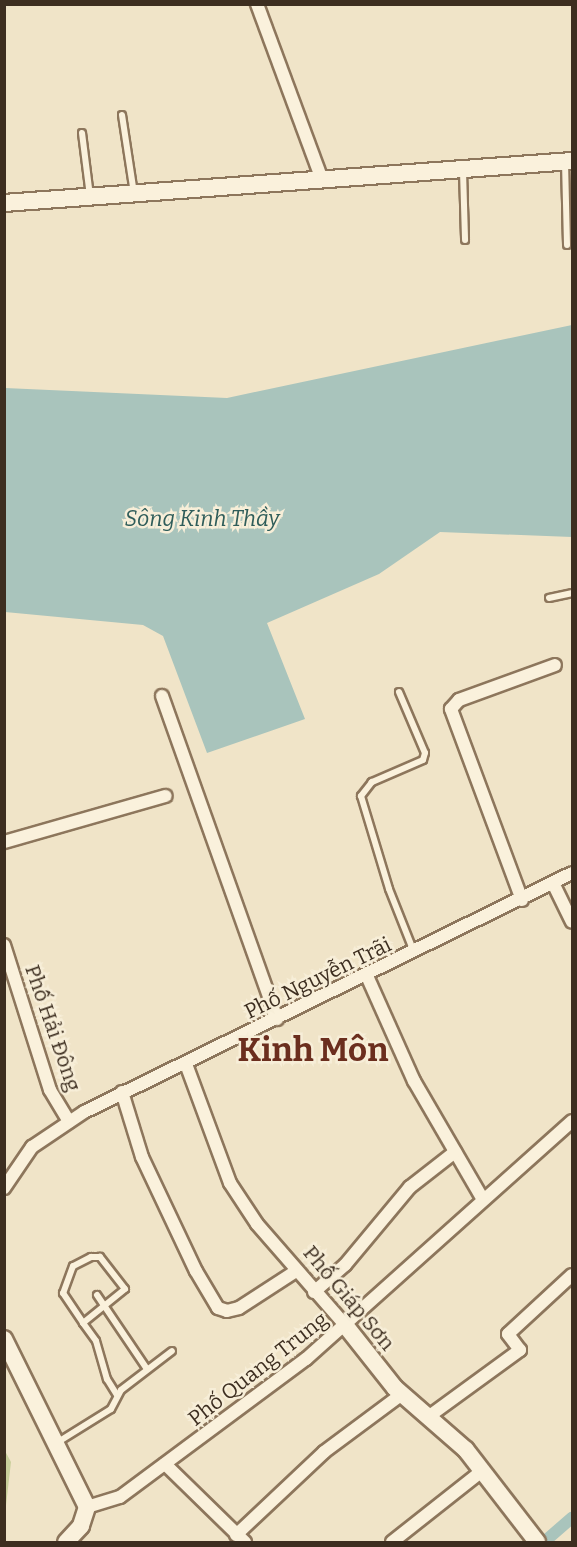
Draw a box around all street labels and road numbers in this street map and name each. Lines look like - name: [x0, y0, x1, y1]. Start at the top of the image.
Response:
- street label: Phố Nguyễn Trãi: [241, 932, 395, 1024]
- street label: Phố Hải Đông: [20, 962, 86, 1094]
- street label: Phố Giáp Sơn: [298, 1240, 400, 1356]
- street label: Phố Quang Trung: [183, 1307, 333, 1431]

